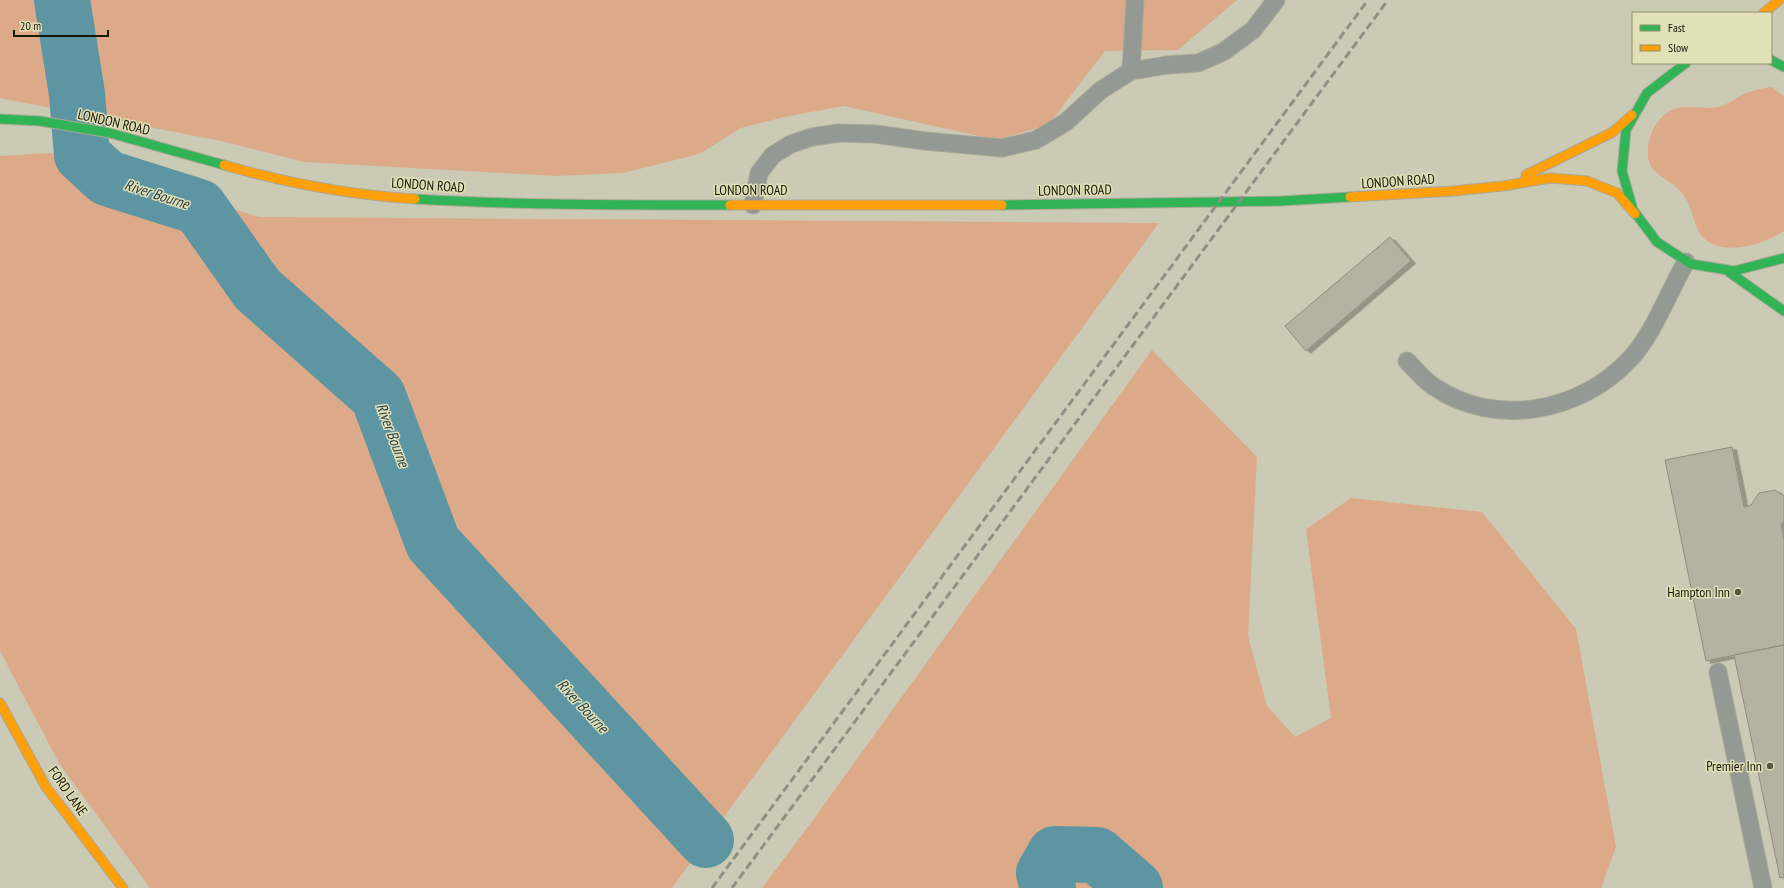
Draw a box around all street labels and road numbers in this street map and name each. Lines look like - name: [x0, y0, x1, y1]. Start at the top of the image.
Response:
- street label: LONDON ROAD: [76, 105, 152, 139]
- street label: LONDON ROAD: [1361, 169, 1435, 193]
- street label: LONDON ROAD: [391, 173, 465, 197]
- street label: LONDON ROAD: [1038, 180, 1112, 200]
- street label: LONDON ROAD: [714, 181, 788, 199]
- street label: FORD LANE: [44, 763, 92, 819]

